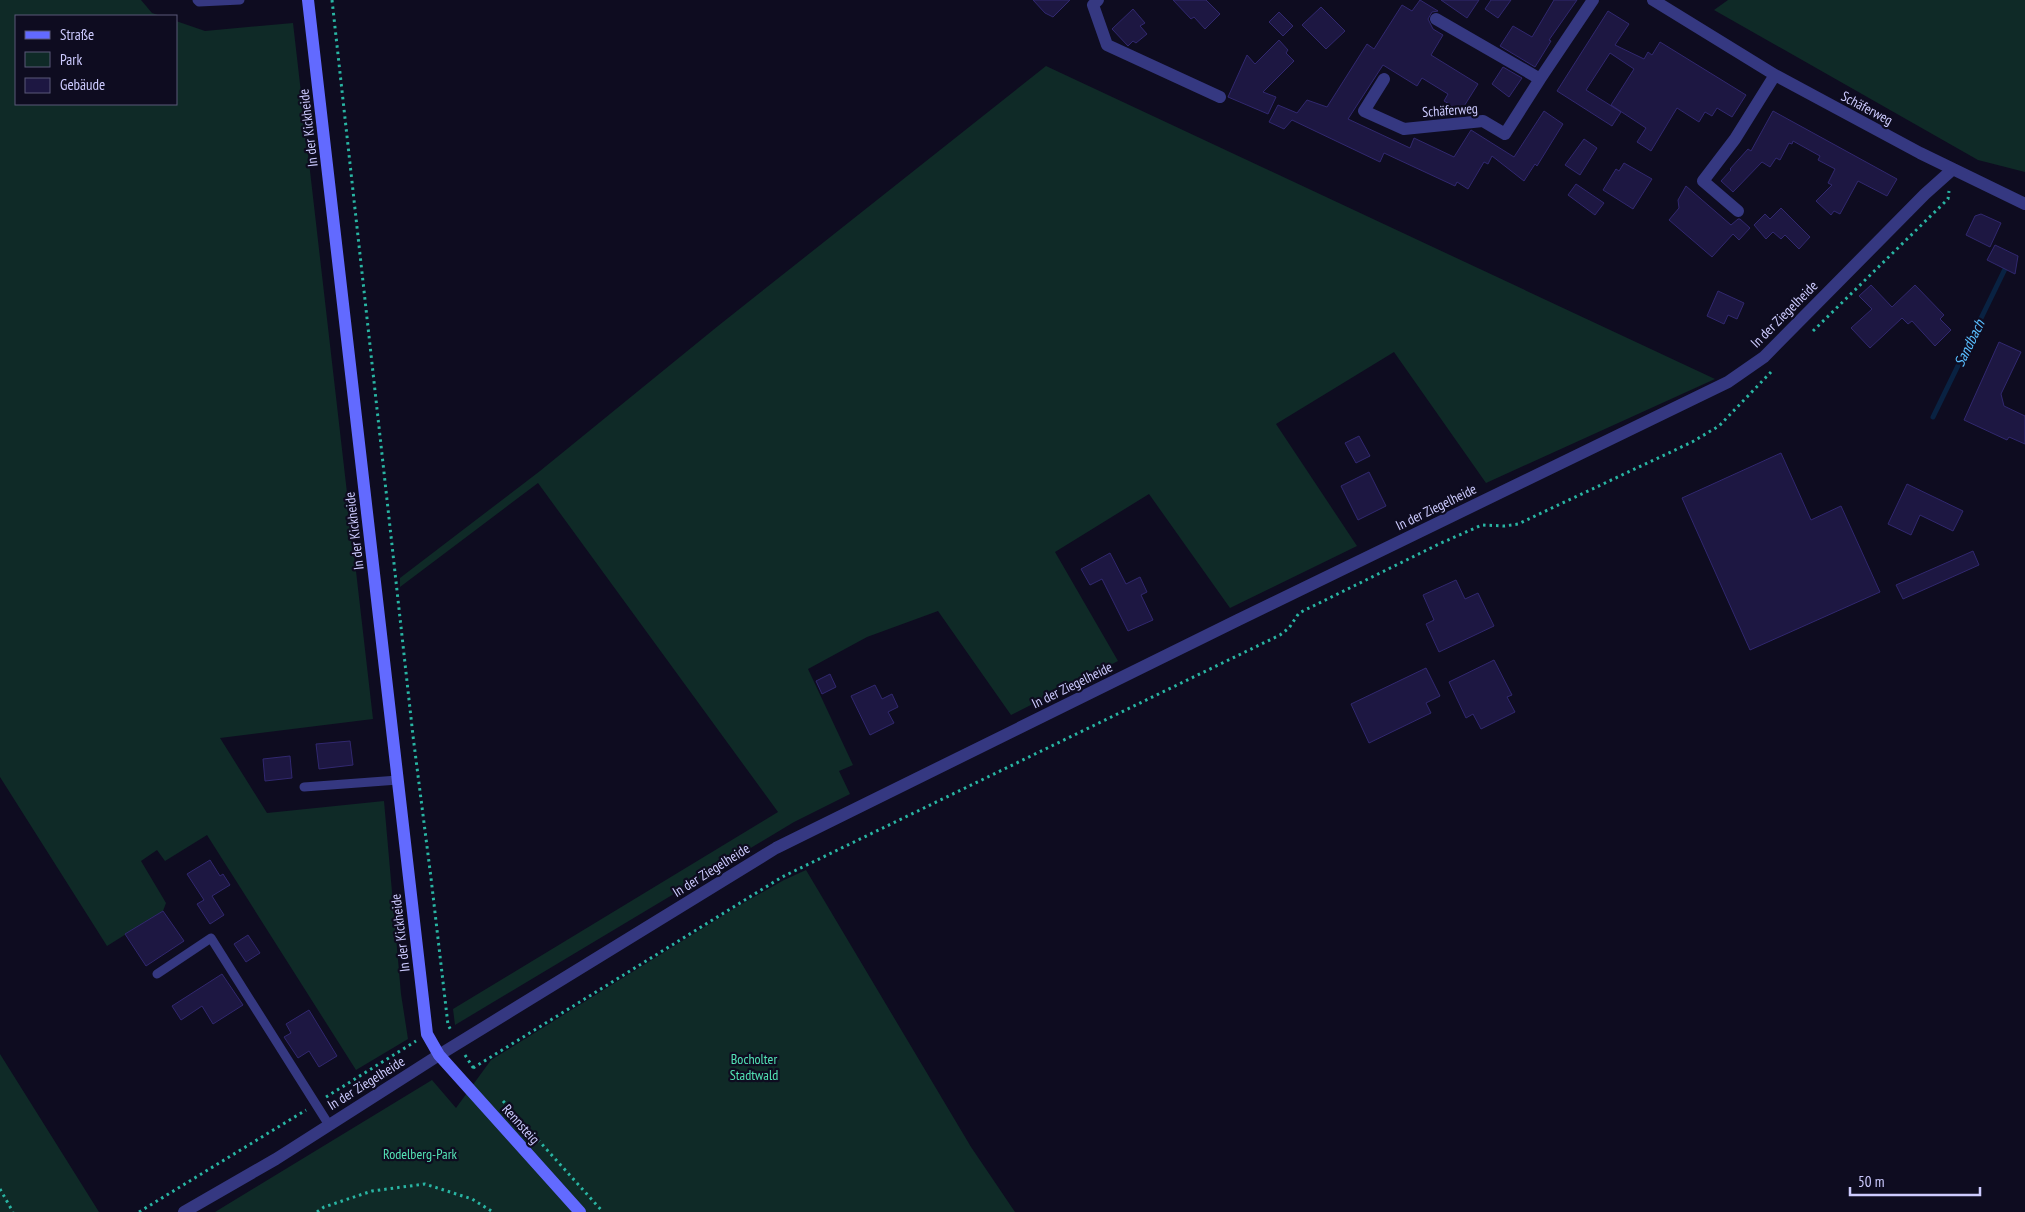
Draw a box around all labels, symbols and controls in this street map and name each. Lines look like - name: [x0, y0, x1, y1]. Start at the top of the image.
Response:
- legend: [15, 15, 178, 105]
- text: Straße: [60, 25, 94, 44]
- text: Park: [60, 50, 82, 69]
- text: Gebäude: [60, 75, 105, 94]
- street label: Schäferweg: [1838, 87, 1896, 129]
- street label: In der Kickheide: [294, 88, 322, 168]
- street label: Schäferweg: [1422, 99, 1478, 121]
- street label: In der Ziegelheide: [1747, 277, 1821, 351]
- water label: Sandbach: [1950, 315, 1989, 370]
- street label: In der Ziegelheide: [1393, 480, 1479, 534]
- street label: In der Kickheide: [340, 491, 368, 571]
- street label: In der Ziegelheide: [1029, 658, 1115, 712]
- street label: In der Ziegelheide: [669, 839, 753, 901]
- street label: In der Kickheide: [386, 893, 414, 973]
- park label: Bocholter Stadtwald: [730, 1050, 778, 1084]
- street label: In der Ziegelheide: [324, 1052, 408, 1114]
- street label: Rennsteig: [498, 1100, 544, 1148]
- park label: Rodelberg-Park: [383, 1145, 458, 1163]
- scale bar: [1850, 1164, 1980, 1196]
- text: 50 m: [1858, 1172, 1884, 1191]

